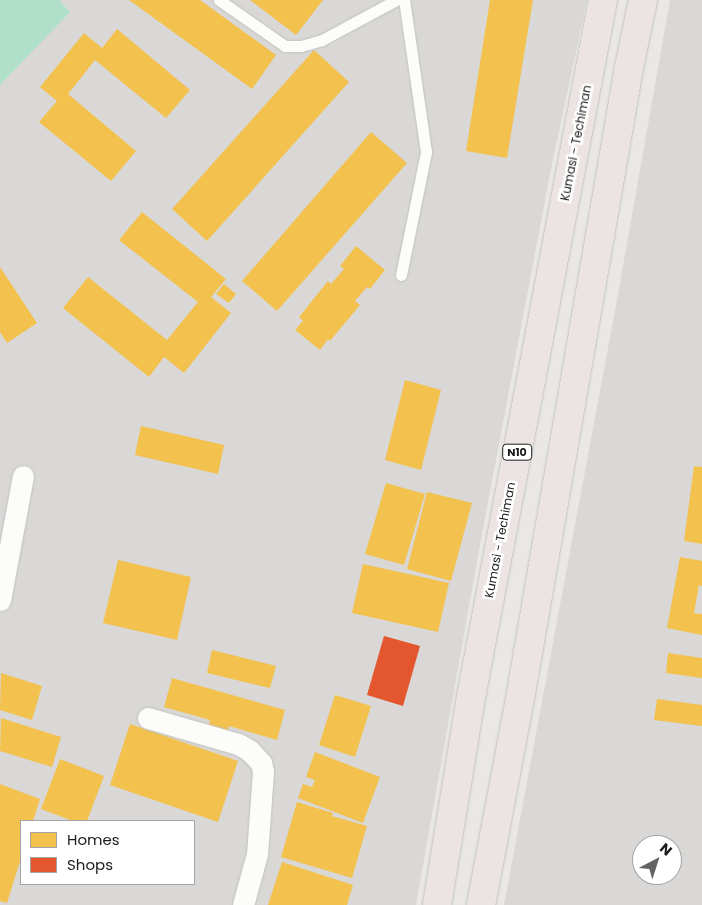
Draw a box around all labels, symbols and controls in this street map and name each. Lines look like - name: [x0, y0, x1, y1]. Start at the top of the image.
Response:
- street label: Kumasi - Techiman: [558, 84, 594, 202]
- road number: N10: [502, 444, 532, 461]
- street label: Kumasi - Techiman: [482, 481, 518, 599]
- legend: [20, 820, 195, 885]
- text: Homes: [67, 829, 120, 850]
- north arrow: [632, 835, 682, 885]
- text: N: [656, 838, 676, 860]
- text: Shops: [67, 854, 113, 875]

